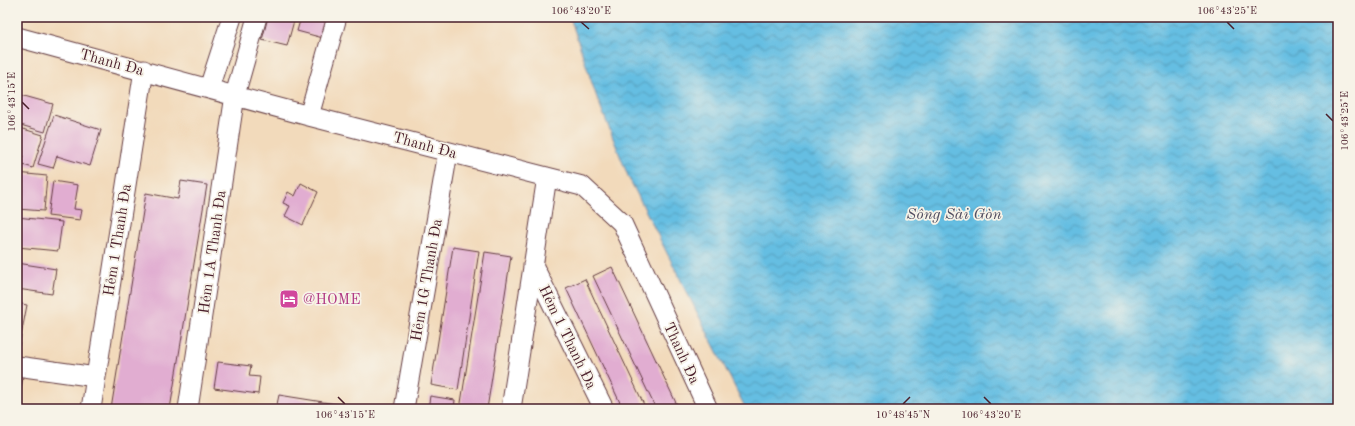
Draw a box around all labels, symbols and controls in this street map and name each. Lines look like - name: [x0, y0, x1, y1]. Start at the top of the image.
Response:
- text: 106°43'20"E: [551, 6, 611, 16]
- text: 106°43'25"E: [1197, 6, 1257, 16]
- street label: Thanh Đa: [78, 48, 146, 79]
- text: 106°43'15"E: [7, 72, 17, 132]
- text: 106°43'25"E: [1340, 91, 1350, 151]
- street label: Thanh Đa: [391, 131, 459, 162]
- street label: Hẻm 1 Thanh Đa: [102, 182, 135, 297]
- street label: Hẻm 1A Thanh Đa: [197, 189, 230, 315]
- water label: Sông Sài Gòn: [906, 207, 1002, 223]
- street label: Hẻm 1G Thanh Đa: [409, 217, 446, 343]
- street label: Hẻm 1 Thanh Đa: [535, 283, 599, 392]
- hotel icon: @HOME: [278, 288, 300, 310]
- place label: @HOME: [303, 293, 361, 308]
- street label: Thanh Đa: [660, 321, 702, 387]
- text: 106°43'15"E: [315, 410, 375, 420]
- text: 10°48'45"N: [876, 410, 931, 420]
- text: 106°43'20"E: [961, 410, 1021, 420]

